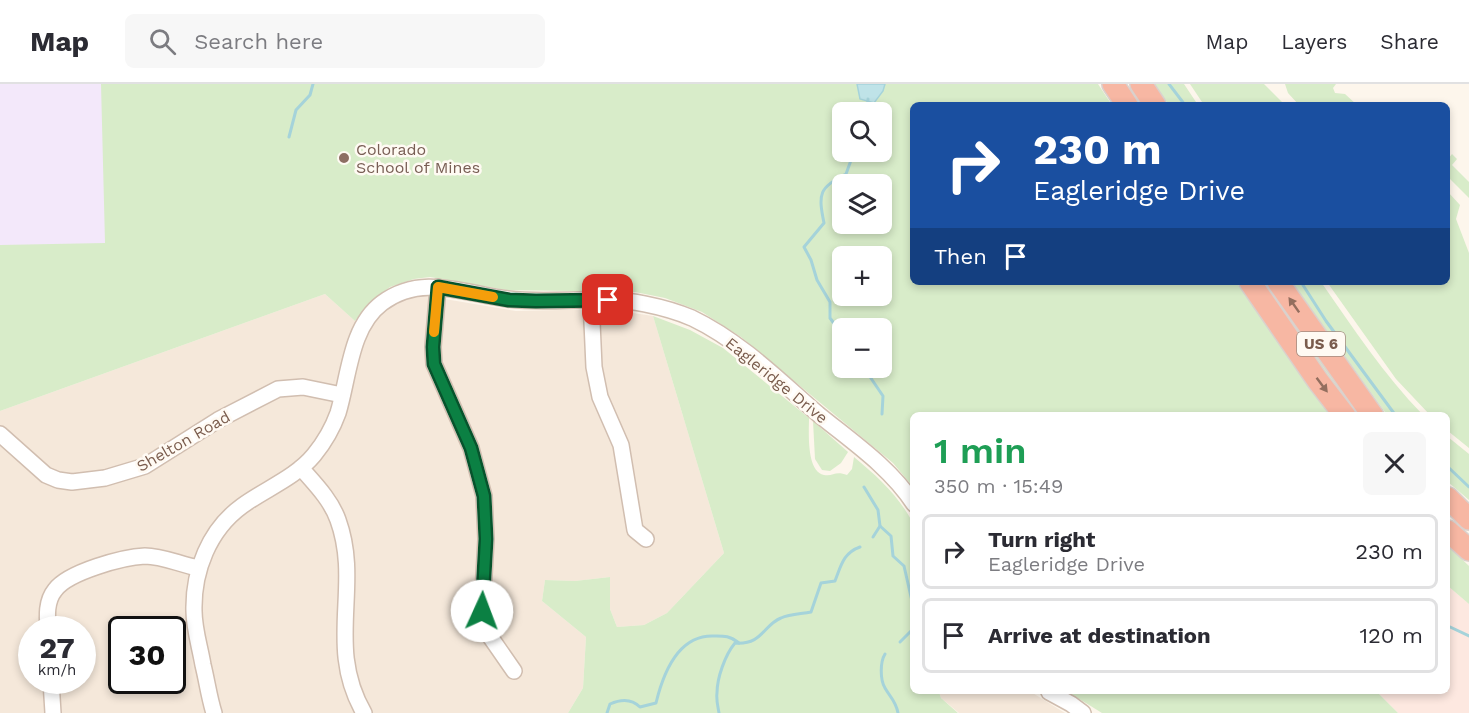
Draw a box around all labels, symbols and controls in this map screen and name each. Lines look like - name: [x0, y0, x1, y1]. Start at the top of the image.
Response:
- search box: [125, 14, 545, 68]
- text: Map: [30, 25, 89, 58]
- icon: search: [146, 25, 179, 58]
- text: Search here: [194, 29, 323, 54]
- text: Map: [1205, 29, 1248, 54]
- text: Layers: [1281, 29, 1347, 54]
- text: Share: [1380, 29, 1439, 54]
- map controls: [832, 102, 892, 378]
- button: search: [832, 102, 892, 162]
- text: 230 m: [1033, 125, 1162, 174]
- icon: right: [934, 126, 1012, 204]
- place label: Colorado School of Mines: [356, 140, 480, 177]
- marker: Colorado School of Mines: [337, 151, 351, 165]
- button: layers: [832, 174, 892, 234]
- text: Eagleridge Drive: [1033, 175, 1245, 207]
- icon: arrive: [999, 240, 1032, 273]
- text: Then: [934, 244, 987, 269]
- button: +: [832, 246, 892, 306]
- pin: [582, 274, 633, 325]
- icon: arrive: [591, 283, 624, 316]
- one-way arrow: [1288, 298, 1300, 314]
- button: −: [832, 318, 892, 378]
- road number: US 6: [1297, 332, 1345, 356]
- street label: Eagleridge Drive: [722, 333, 832, 427]
- one-way arrow: [1315, 378, 1327, 393]
- street label: Shelton Road: [133, 407, 233, 476]
- text: 1 min: [934, 430, 1026, 472]
- button: close: [1363, 432, 1426, 495]
- text: 350 m · 15:49: [934, 474, 1063, 498]
- text: Turn right: [988, 527, 1095, 552]
- icon: right: [937, 535, 970, 568]
- text: 230 m: [1355, 539, 1423, 564]
- text: Eagleridge Drive: [988, 552, 1145, 576]
- position arrow: [450, 579, 514, 643]
- speed limit sign: 30: [108, 616, 186, 694]
- icon: arrive: [937, 619, 970, 652]
- text: Arrive at destination: [988, 623, 1211, 648]
- text: 120 m: [1359, 623, 1423, 648]
- text: 27: [39, 630, 75, 665]
- text: km/h: [38, 661, 76, 679]

